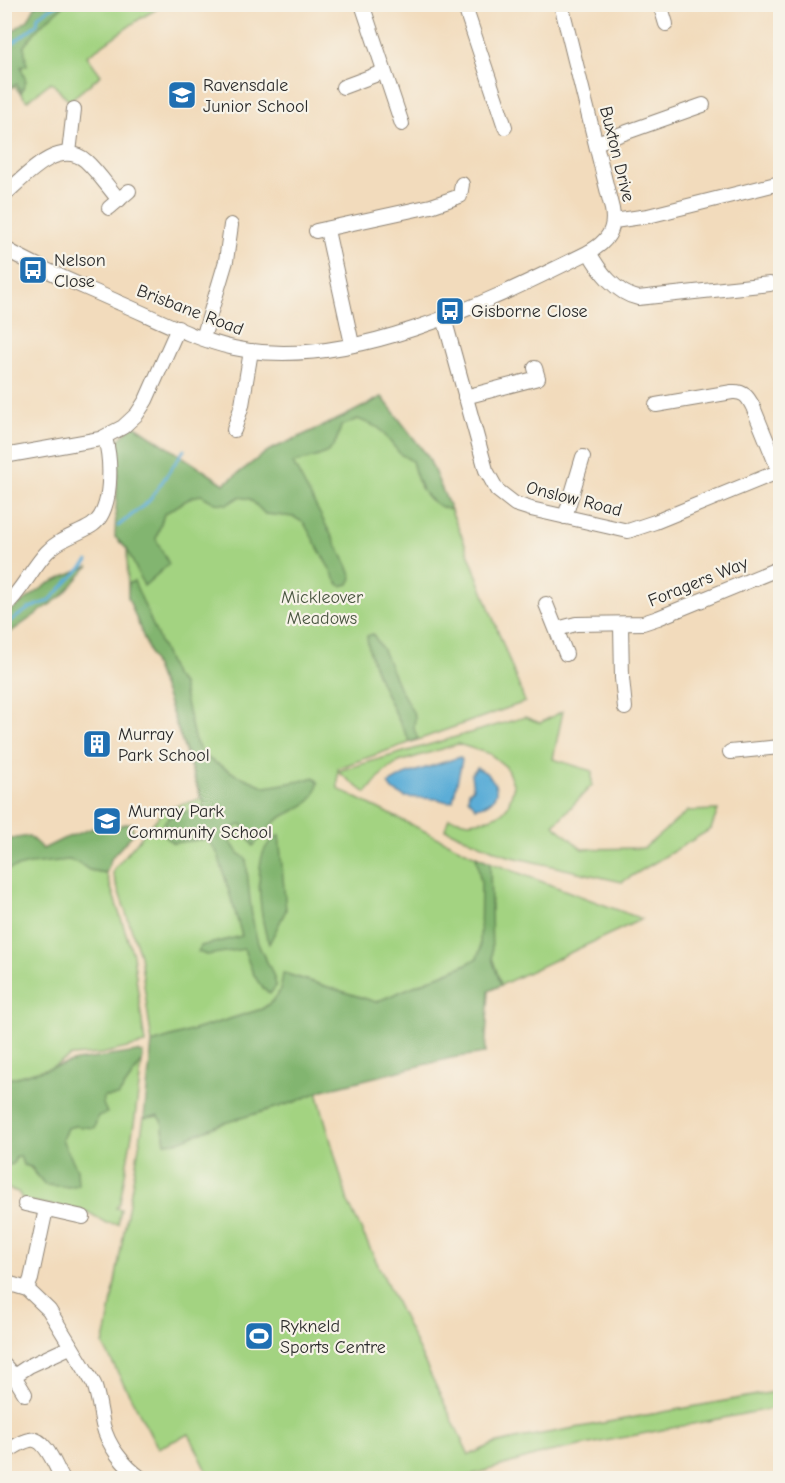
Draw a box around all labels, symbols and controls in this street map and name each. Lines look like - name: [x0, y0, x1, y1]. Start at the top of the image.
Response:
- place label: Ravensdale Junior School: [203, 75, 308, 117]
- school or university icon: Ravensdale Junior School: [166, 79, 198, 111]
- street label: Buxton Drive: [595, 104, 639, 204]
- place label: Nelson Close: [54, 250, 106, 292]
- bus stop icon: Nelson Close: [17, 254, 49, 286]
- street label: Brisbane Road: [134, 280, 246, 340]
- bus stop icon: Gisborne Close: [434, 295, 466, 327]
- place label: Gisborne Close: [471, 301, 588, 322]
- street label: Onslow Road: [524, 477, 624, 521]
- street label: Foragers Way: [645, 552, 752, 612]
- park label: Mickleover Meadows: [281, 587, 364, 629]
- place label: Murray Park School: [118, 724, 210, 766]
- building icon: Murray Park School: [81, 728, 113, 760]
- place label: Murray Park Community School: [128, 801, 272, 843]
- school or university icon: Murray Park Community School: [91, 805, 123, 837]
- place label: Rykneld Sports Centre: [280, 1316, 386, 1358]
- sports icon: Rykneld Sports Centre: [243, 1320, 275, 1352]

